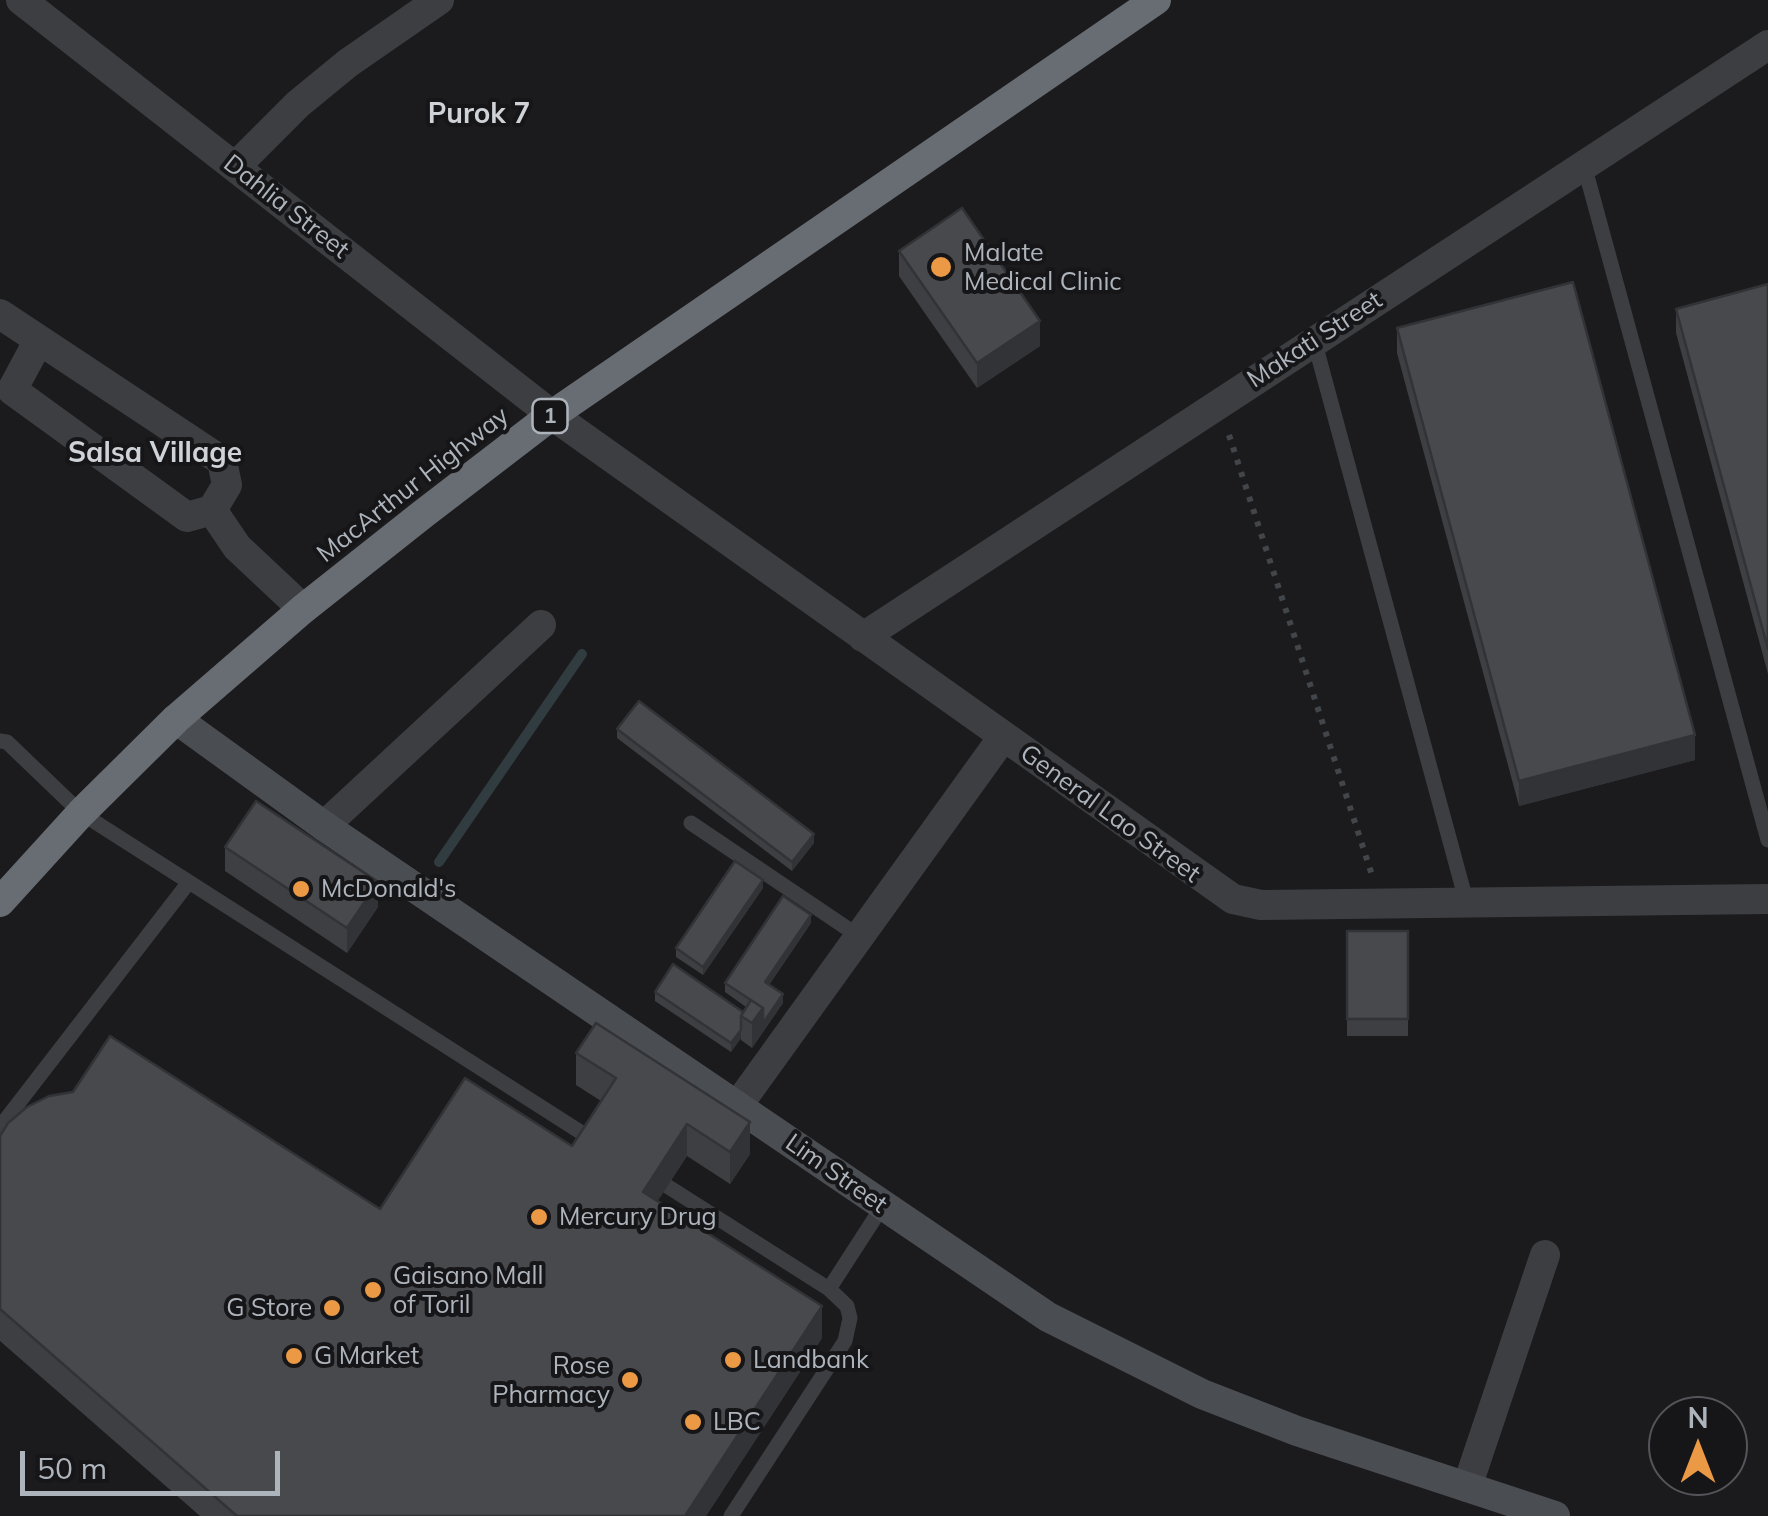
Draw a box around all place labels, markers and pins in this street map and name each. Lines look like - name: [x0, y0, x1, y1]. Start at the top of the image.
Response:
- place label: Malate Medical Clinic: [964, 238, 1122, 297]
- marker: Malate Medical Clinic: [928, 254, 954, 280]
- place label: McDonald's: [321, 874, 456, 904]
- marker: McDonald's: [290, 878, 312, 900]
- place label: Mercury Drug: [559, 1202, 717, 1232]
- marker: Mercury Drug: [528, 1206, 550, 1228]
- place label: Gaisano Mall of Toril: [393, 1261, 543, 1320]
- marker: Gaisano Mall of Toril: [362, 1279, 384, 1301]
- place label: G Store: [226, 1293, 312, 1323]
- marker: G Store: [321, 1297, 343, 1319]
- place label: G Market: [314, 1341, 419, 1371]
- marker: G Market: [283, 1345, 305, 1367]
- place label: Landbank: [753, 1345, 869, 1375]
- marker: Landbank: [722, 1349, 744, 1371]
- place label: Rose Pharmacy: [492, 1351, 610, 1410]
- marker: Rose Pharmacy: [619, 1369, 641, 1391]
- place label: LBC: [713, 1407, 761, 1437]
- marker: LBC: [682, 1411, 704, 1433]

